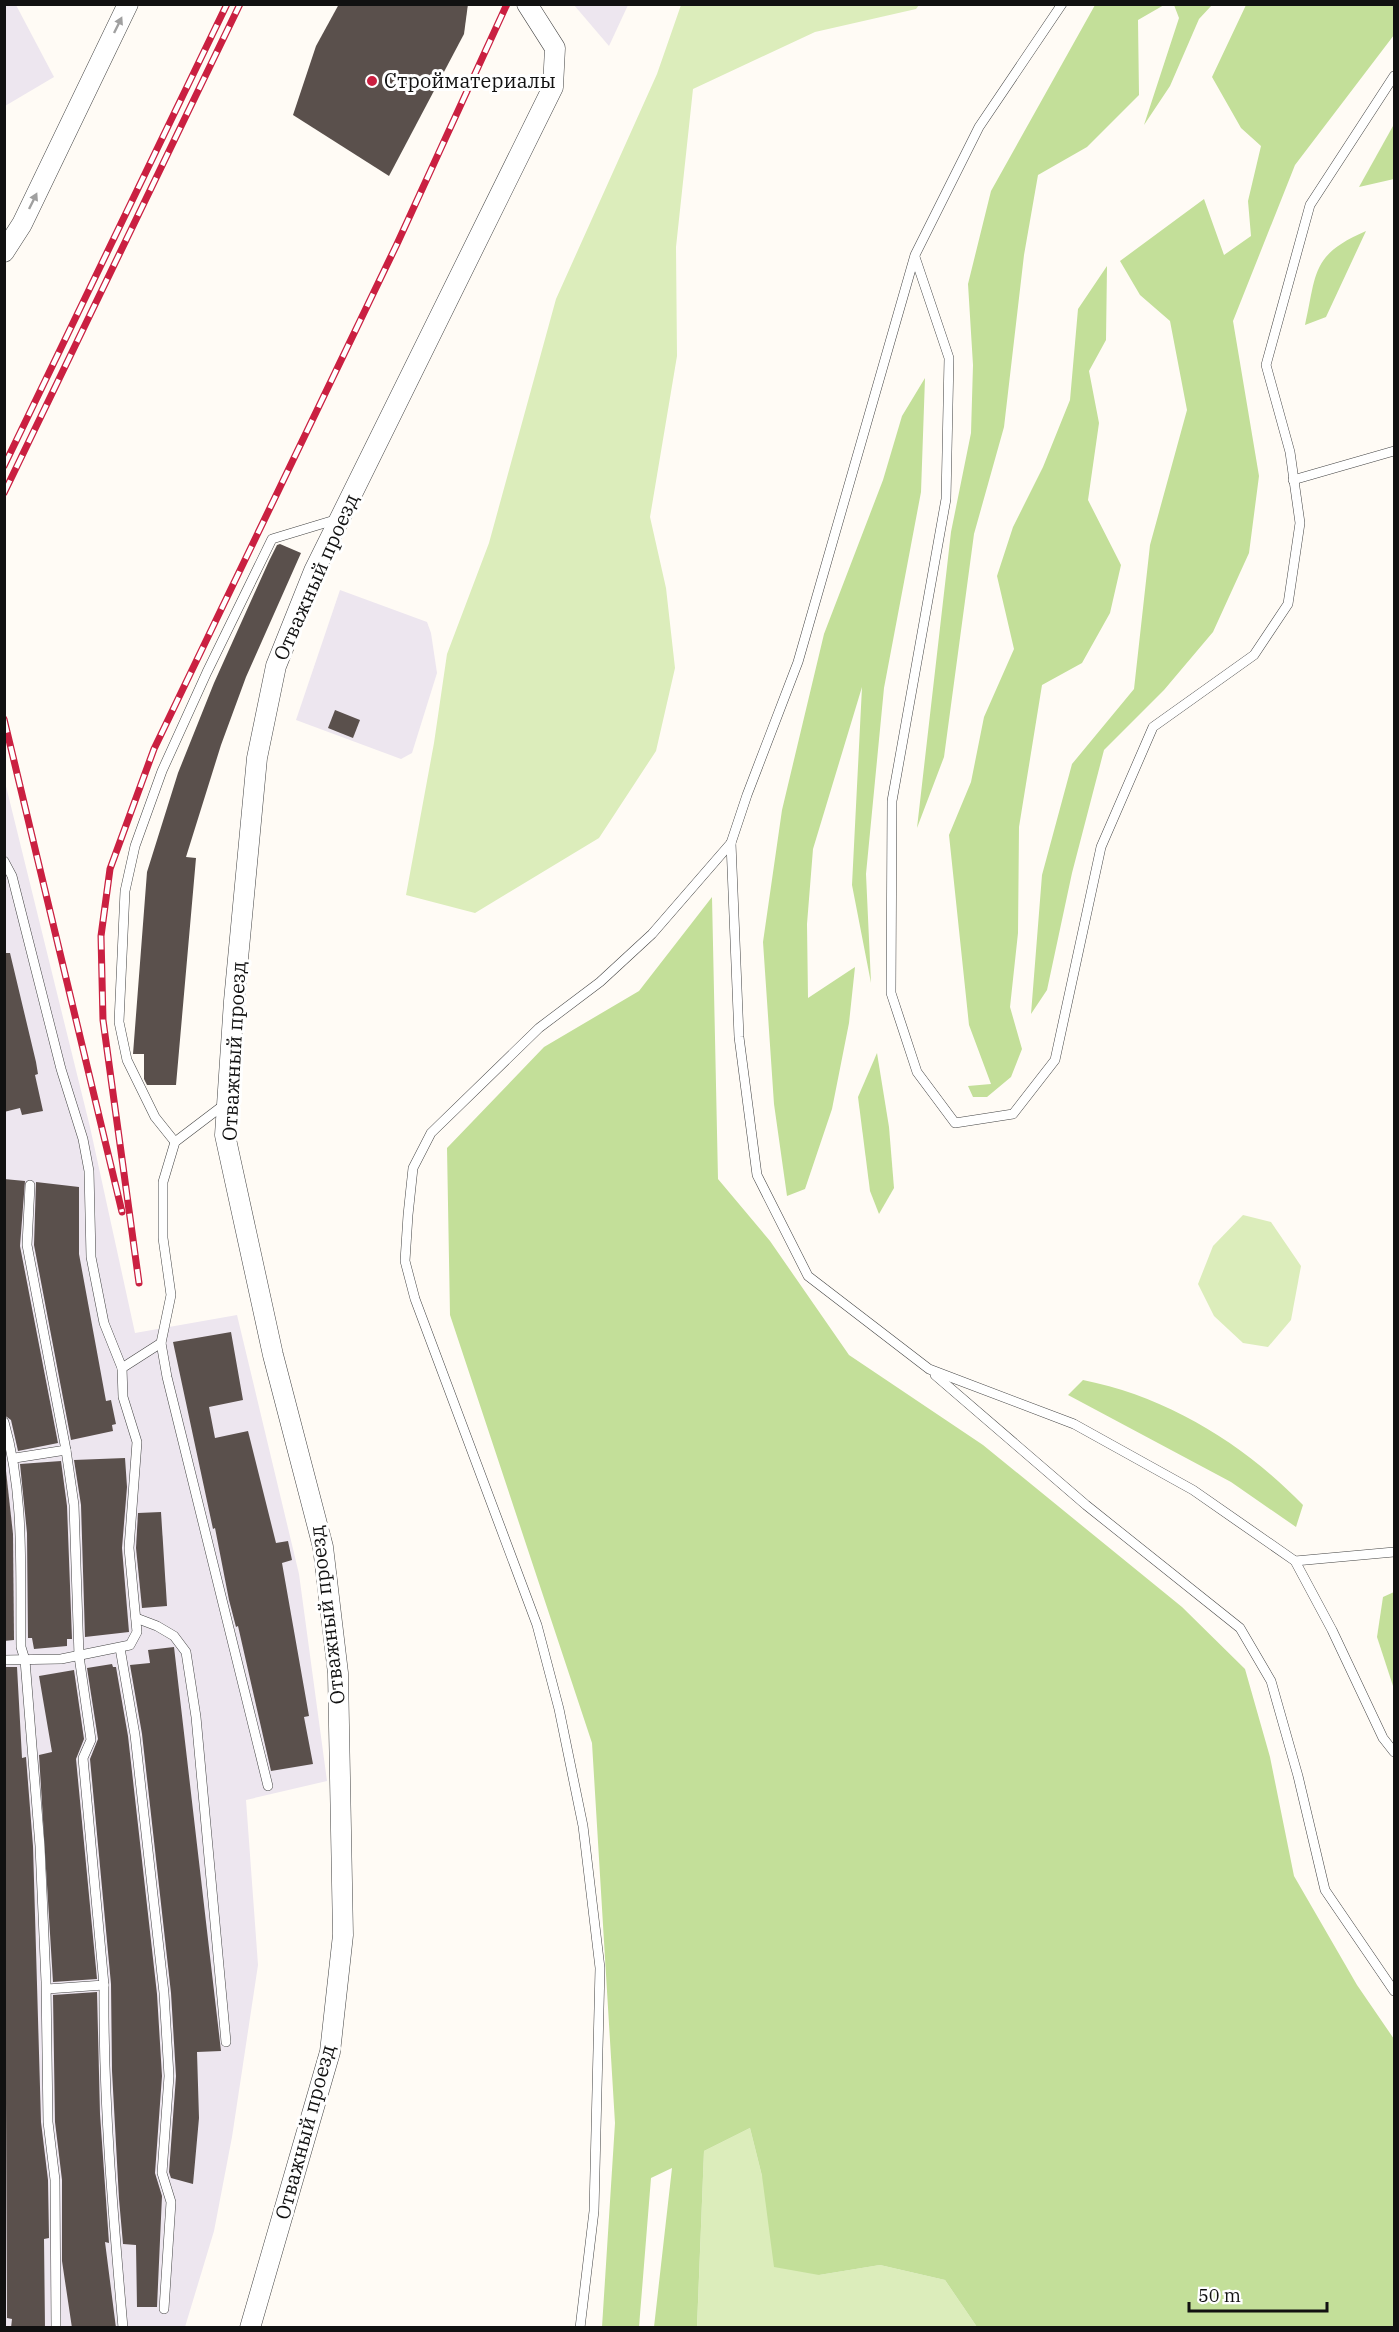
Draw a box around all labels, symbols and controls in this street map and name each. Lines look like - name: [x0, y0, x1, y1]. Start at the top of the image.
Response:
- one-way arrow: [113, 17, 122, 34]
- place label: Стройматериалы: [384, 67, 556, 94]
- marker: Стройматериалы: [365, 74, 379, 88]
- one-way arrow: [28, 192, 37, 209]
- street label: Отважный проезд: [267, 489, 365, 665]
- street label: Отважный проезд: [215, 960, 252, 1142]
- street label: Отважный проезд: [302, 1524, 351, 1706]
- street label: Отважный проезд: [268, 2041, 341, 2222]
- scale bar: [1189, 2275, 1327, 2313]
- text: 50 m: [1198, 2284, 1241, 2307]

